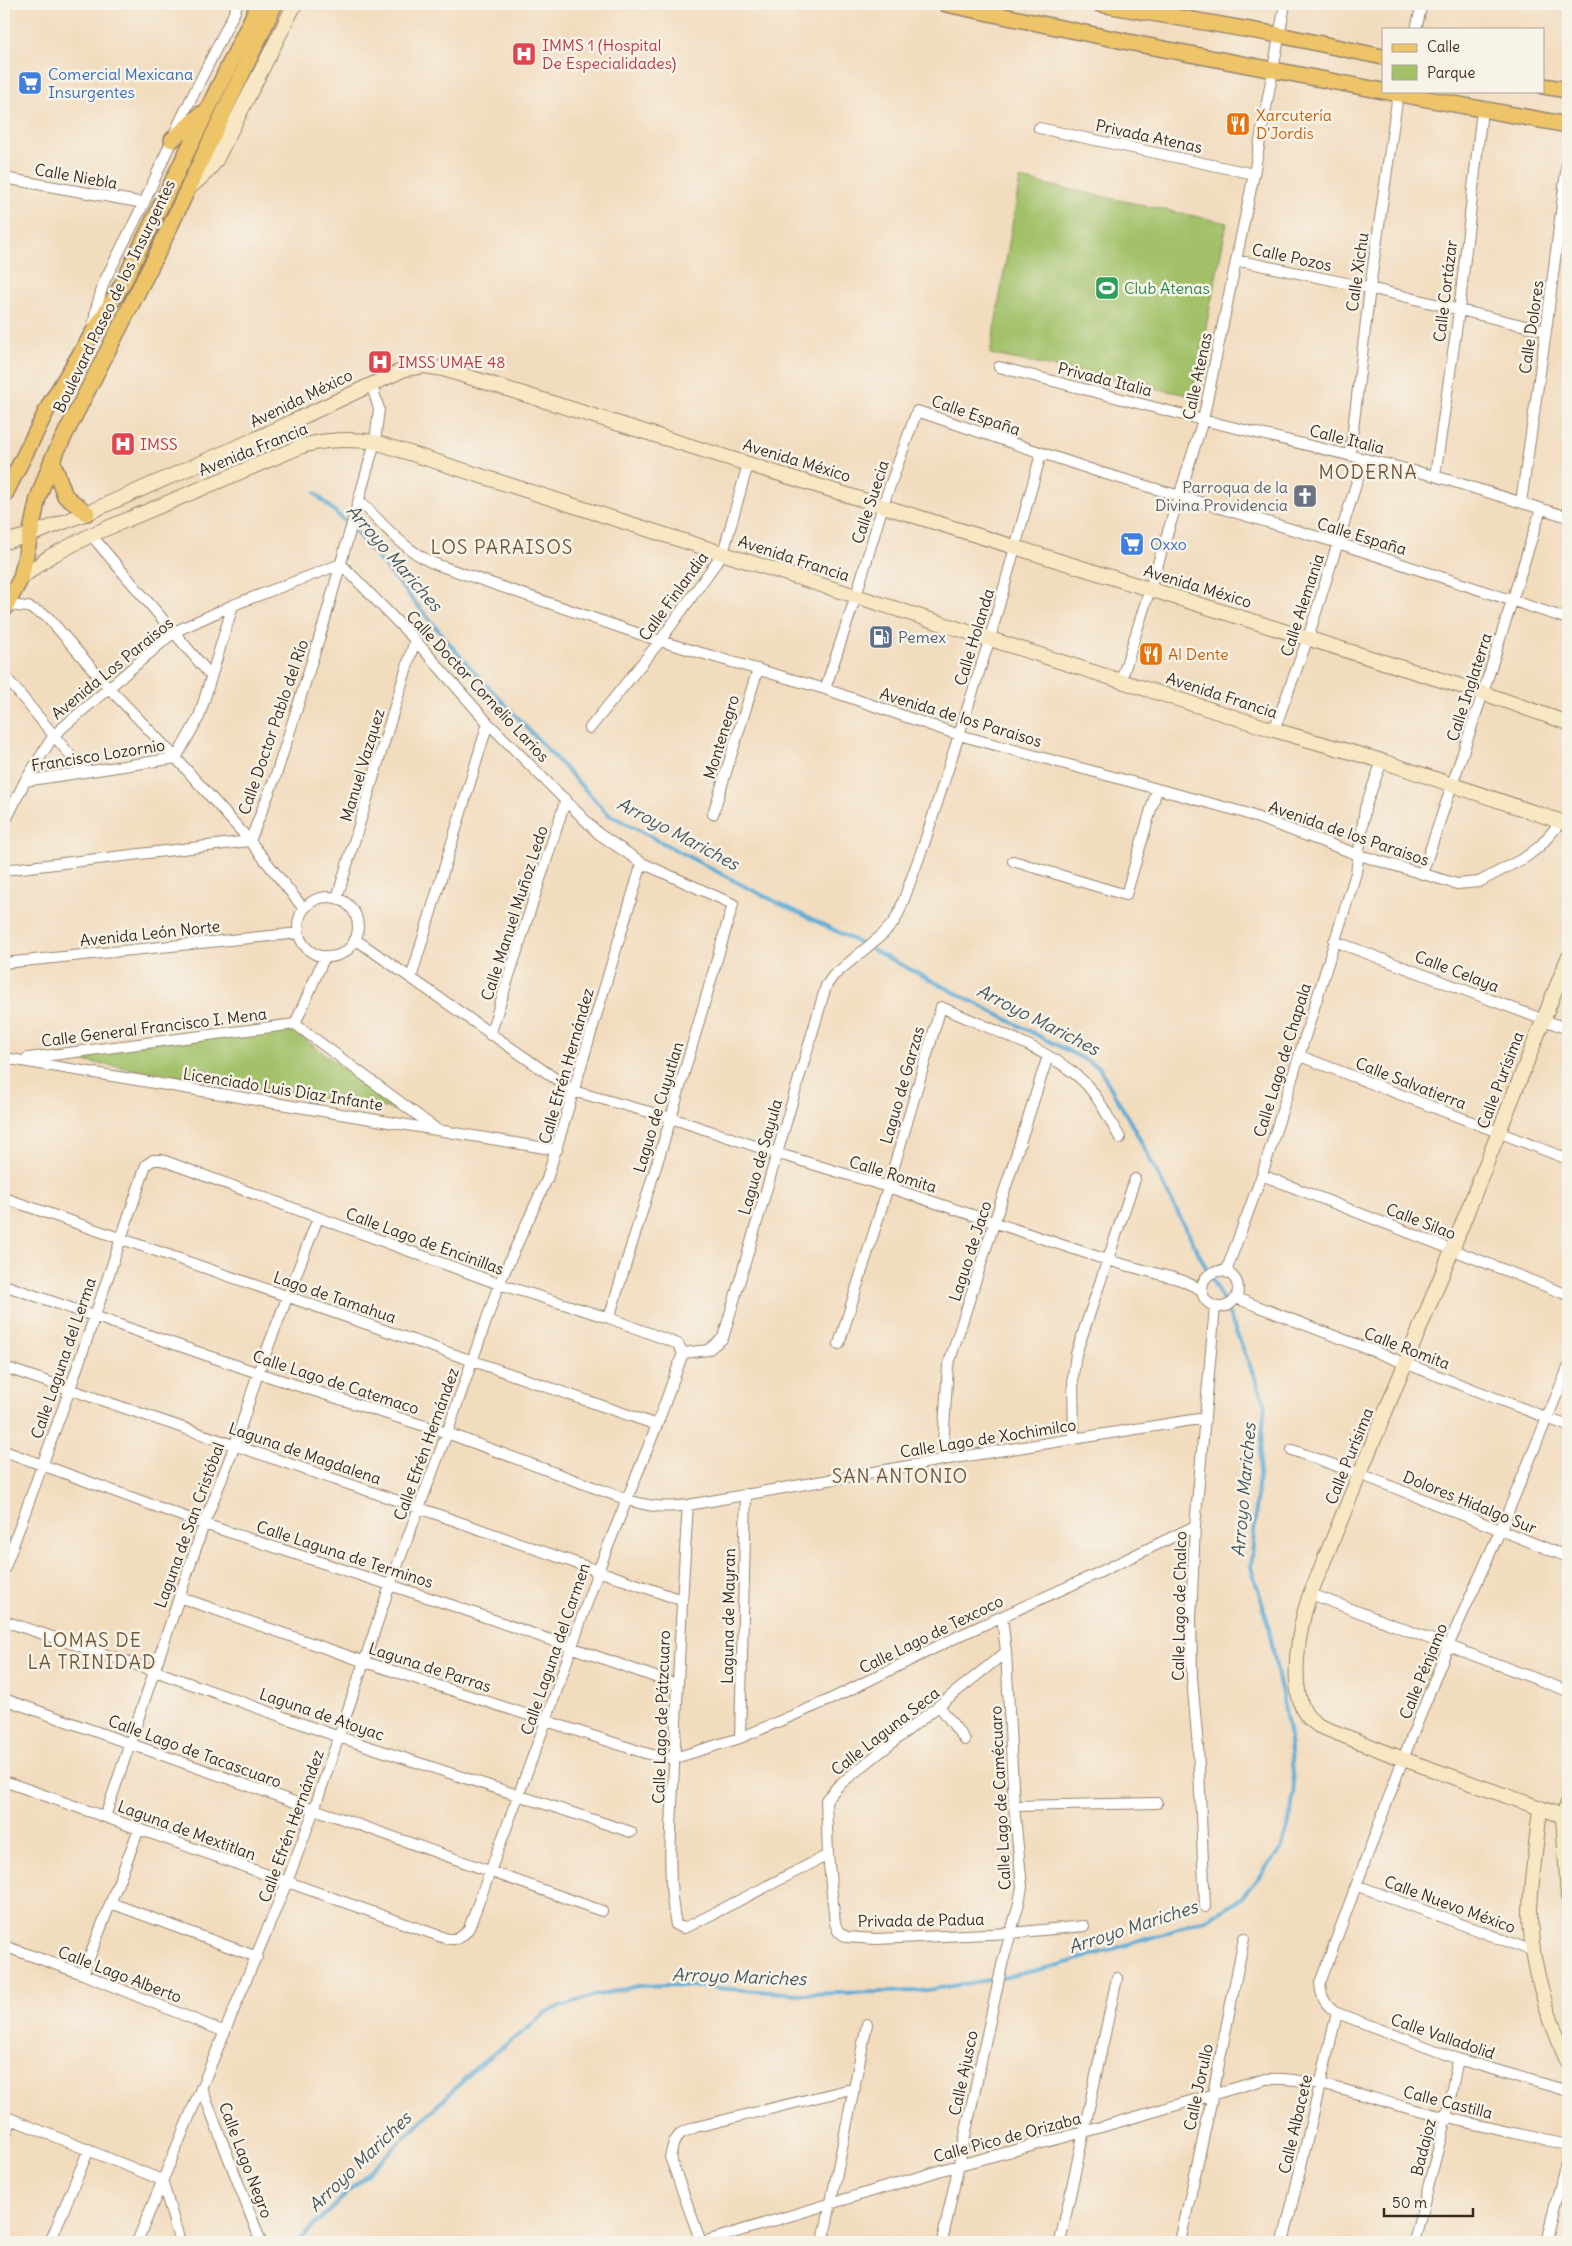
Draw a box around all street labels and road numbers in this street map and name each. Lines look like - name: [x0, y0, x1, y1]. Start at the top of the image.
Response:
- street label: Privada Atenas: [1094, 115, 1204, 157]
- street label: Calle Niebla: [33, 159, 119, 193]
- street label: Boulevard Paseo de los Insurgentes: [49, 176, 179, 416]
- street label: Calle Xichu: [1342, 231, 1372, 313]
- street label: Calle Cortázar: [1429, 238, 1461, 343]
- street label: Calle Pozos: [1250, 239, 1334, 275]
- street label: Calle Dolores: [1515, 279, 1547, 375]
- street label: Calle Atenas: [1178, 330, 1216, 422]
- street label: Privada Italia: [1056, 358, 1154, 400]
- street label: Avenida México: [246, 365, 356, 431]
- street label: Calle España: [929, 390, 1023, 440]
- street label: Avenida Francia: [196, 418, 310, 480]
- street label: Calle Italia: [1307, 420, 1387, 458]
- street label: Avenida México: [741, 434, 853, 486]
- street label: Calle Suecia: [847, 458, 893, 546]
- street label: Calle España: [1315, 513, 1409, 559]
- street label: Avenida Francia: [736, 531, 852, 585]
- street label: Calle Finlandia: [634, 548, 712, 644]
- street label: Calle Alemania: [1276, 551, 1328, 659]
- street label: Avenida México: [1142, 560, 1254, 612]
- street label: Calle Holanda: [950, 586, 998, 688]
- street label: Calle Doctor Cornelio Larios: [402, 606, 554, 766]
- street label: Avenida Los Paraisos: [47, 613, 177, 723]
- street label: Calle Inglaterra: [1442, 630, 1496, 744]
- street label: Calle Doctor Pablo del Río: [234, 637, 312, 817]
- street label: Avenida Francia: [1164, 668, 1280, 722]
- street label: Avenida de los Paraisos: [878, 683, 1044, 751]
- street label: Montenegro: [699, 692, 743, 782]
- street label: Manuel Vazquez: [335, 706, 389, 824]
- street label: Francisco Lozornio: [30, 735, 166, 775]
- street label: Avenida de los Paraisos: [1266, 796, 1432, 870]
- street label: Calle Manuel Muñoz Ledo: [476, 823, 552, 1003]
- street label: Avenida León Norte: [79, 916, 221, 950]
- street label: Calle Celaya: [1412, 946, 1502, 996]
- street label: Calle Lago de Chapala: [1249, 980, 1315, 1140]
- street label: Calle Efrén Hernández: [534, 985, 598, 1146]
- street label: Calle General Francisco I. Mena: [40, 1003, 268, 1051]
- street label: Laguo de Garzas: [876, 1024, 928, 1146]
- street label: Calle Purísima: [1472, 1029, 1528, 1131]
- street label: Laguo de Cuyutlan: [629, 1039, 687, 1175]
- street label: Calle Salvatierra: [1353, 1053, 1469, 1113]
- street label: Licenciado Luis Díaz Infante: [182, 1063, 384, 1115]
- street label: Laguo de Sayula: [734, 1097, 786, 1217]
- street label: Calle Romita: [847, 1151, 939, 1197]
- street label: Laguo de Jaco: [944, 1198, 996, 1304]
- street label: Calle Silao: [1383, 1199, 1459, 1243]
- street label: Calle Lago de Encinillas: [343, 1203, 507, 1279]
- street label: Lago de Tamahua: [271, 1267, 399, 1327]
- street label: Calle Laguna del Lerma: [26, 1275, 100, 1441]
- street label: Calle Romita: [1361, 1322, 1453, 1374]
- street label: Calle Lago de Catemaco: [250, 1346, 422, 1418]
- street label: Calle Efrén Hernández: [389, 1365, 463, 1523]
- street label: Calle Purísima: [1321, 1405, 1377, 1507]
- street label: Calle Lago de Xochimilco: [898, 1414, 1078, 1462]
- street label: Laguna de Magdalena: [226, 1418, 384, 1488]
- street label: Laguna de San Cristóbal: [150, 1439, 228, 1611]
- street label: Dolores Hidalgo Sur: [1400, 1466, 1540, 1538]
- street label: Calle Laguna de Terminos: [254, 1516, 436, 1592]
- street label: Calle Lago de Chalco: [1168, 1531, 1190, 1681]
- street label: Laguna de Mayran: [717, 1548, 739, 1684]
- street label: Calle Laguna del Carmen: [516, 1560, 594, 1738]
- street label: Calle Lago de Texcoco: [856, 1590, 1006, 1678]
- street label: Calle Pénjamo: [1395, 1620, 1451, 1722]
- street label: Calle Lago de Pátzcuaro: [648, 1630, 674, 1804]
- street label: Laguna de Parras: [366, 1638, 494, 1696]
- street label: Laguna de Atoyac: [257, 1683, 387, 1745]
- street label: Calle Laguna Seca: [827, 1683, 943, 1779]
- street label: Calle Lago de Camécuaro: [985, 1705, 1015, 1891]
- street label: Calle Lago de Tacascuaro: [106, 1710, 284, 1792]
- street label: Calle Efrén Hernández: [254, 1747, 328, 1905]
- street label: Laguna de Mextitlan: [115, 1796, 259, 1864]
- street label: Calle Nuevo México: [1382, 1871, 1518, 1937]
- street label: Privada de Padua: [857, 1909, 985, 1931]
- street label: Calle Lago Alberto: [55, 1941, 185, 2007]
- street label: Calle Valladolid: [1388, 2009, 1498, 2063]
- street label: Calle Ajusco: [944, 2029, 982, 2117]
- street label: Calle Jorullo: [1179, 2042, 1217, 2132]
- street label: Calle Albacete: [1274, 2072, 1316, 2176]
- street label: Calle Castilla: [1401, 2081, 1495, 2123]
- street label: Calle Lago Negro: [215, 2099, 277, 2221]
- street label: Calle Pico de Orizaba: [931, 2108, 1083, 2166]
- street label: Badajoz: [1406, 2116, 1440, 2178]

